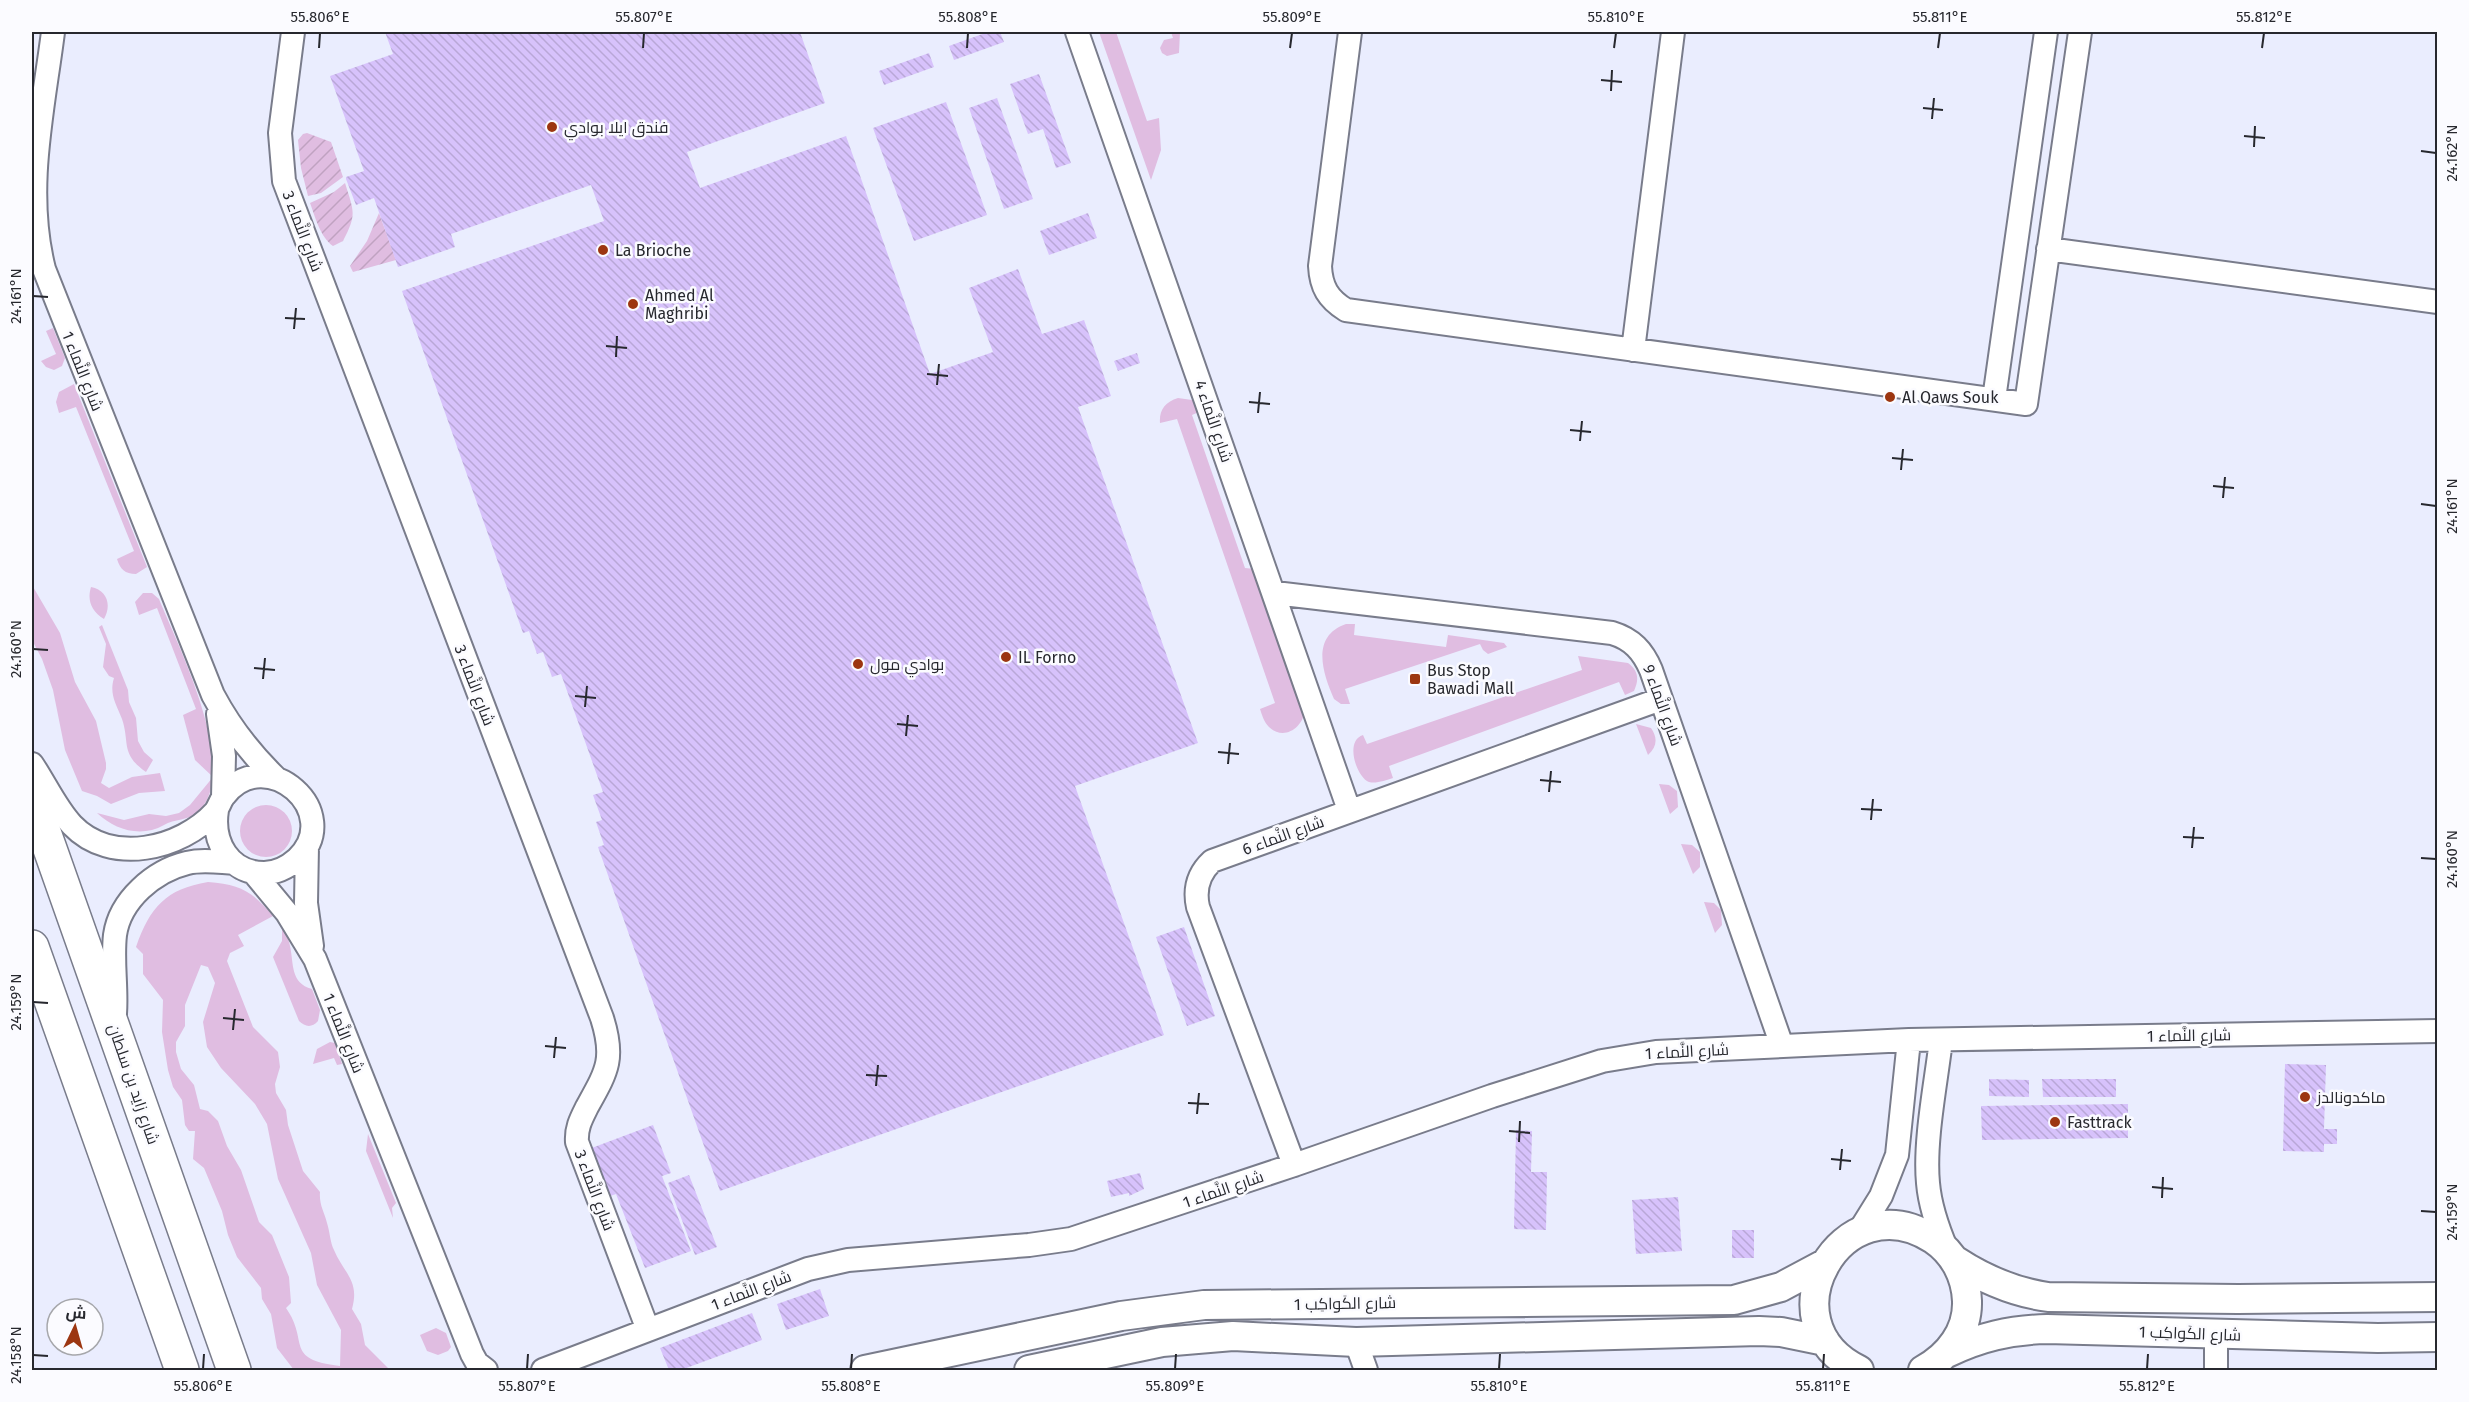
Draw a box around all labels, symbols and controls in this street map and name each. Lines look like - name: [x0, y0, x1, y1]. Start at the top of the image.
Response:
- text: 55.806°E: [291, 8, 349, 26]
- text: 55.807°E: [615, 8, 673, 26]
- text: 55.808°E: [938, 8, 998, 26]
- text: 55.809°E: [1263, 8, 1321, 26]
- text: 55.810°E: [1587, 8, 1645, 26]
- text: 55.811°E: [1912, 8, 1968, 26]
- text: 55.812°E: [2236, 8, 2292, 26]
- place label: فندق ايلا بوادي: [564, 118, 668, 141]
- marker: فندق ايلا بوادي: [545, 120, 559, 134]
- text: 24.162°N: [2443, 125, 2461, 181]
- street label: شارع النَّماء 3: [277, 188, 328, 275]
- place label: La Brioche: [615, 241, 691, 260]
- marker: La Brioche: [596, 243, 610, 257]
- text: 24.161°N: [7, 268, 25, 324]
- place label: Ahmed Al Maghribi: [645, 286, 714, 323]
- marker: Ahmed Al Maghribi: [626, 297, 640, 311]
- street label: شارع النَّماء 1: [56, 328, 108, 414]
- street label: شارع النَّماء 4: [1189, 377, 1237, 465]
- place label: Al Qaws Souk: [1902, 388, 1999, 407]
- marker: Al Qaws Souk: [1883, 390, 1897, 404]
- text: 24.161°N: [2443, 478, 2461, 534]
- text: 24.160°N: [7, 620, 25, 678]
- street label: شارع النَّماء 3: [449, 642, 500, 729]
- place label: IL Forno: [1018, 648, 1076, 667]
- marker: IL Forno: [999, 650, 1013, 664]
- place label: بوادي مول: [870, 655, 944, 678]
- marker: بوادي مول: [851, 657, 865, 671]
- place label: Bus Stop Bawadi Mall: [1427, 661, 1514, 698]
- street label: شارع النَّماء 9: [1637, 661, 1687, 749]
- marker: Bus Stop Bawadi Mall: [1408, 672, 1422, 686]
- street label: شارع النَّماء 6: [1239, 811, 1327, 861]
- text: 24.160°N: [2443, 830, 2461, 888]
- text: 24.159°N: [7, 974, 25, 1030]
- street label: شارع النَّماء 1: [317, 990, 369, 1076]
- street label: شارع زايد بن سلطان: [102, 1021, 163, 1147]
- street label: شارع النَّماء 1: [2147, 1024, 2231, 1048]
- street label: شارع النَّماء 1: [1645, 1039, 1730, 1065]
- place label: ماكدونالدز: [2316, 1088, 2385, 1107]
- marker: ماكدونالدز: [2298, 1090, 2312, 1104]
- place label: Fasttrack: [2067, 1113, 2132, 1132]
- marker: Fasttrack: [2048, 1115, 2062, 1129]
- street label: شارع النَّماء 3: [569, 1147, 620, 1234]
- street label: شارع النَّماء 1: [1180, 1166, 1267, 1214]
- text: 24.159°N: [2443, 1184, 2461, 1240]
- street label: شارع النَّماء 1: [708, 1266, 795, 1316]
- street label: شارع الكَواكِب 1: [1294, 1293, 1396, 1316]
- north arrow: [45, 1297, 105, 1357]
- text: ش: [65, 1302, 87, 1323]
- street label: شارع الكَواكِب 1: [2138, 1322, 2241, 1347]
- text: 24.158°N: [7, 1326, 25, 1384]
- text: 55.806°E: [174, 1377, 232, 1395]
- text: 55.807°E: [498, 1377, 556, 1395]
- text: 55.808°E: [821, 1377, 881, 1395]
- text: 55.809°E: [1146, 1377, 1204, 1395]
- text: 55.810°E: [1470, 1377, 1528, 1395]
- text: 55.811°E: [1795, 1377, 1851, 1395]
- text: 55.812°E: [2119, 1377, 2175, 1395]

